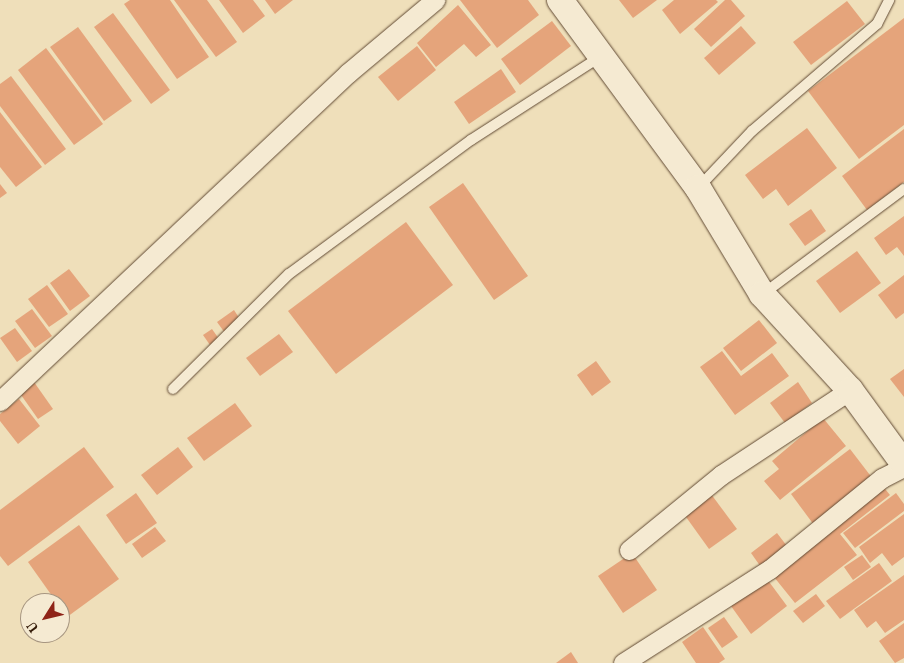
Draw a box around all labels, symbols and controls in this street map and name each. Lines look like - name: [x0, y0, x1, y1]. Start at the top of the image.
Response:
- north arrow: [20, 593, 70, 643]
- text: U: [23, 617, 44, 636]

